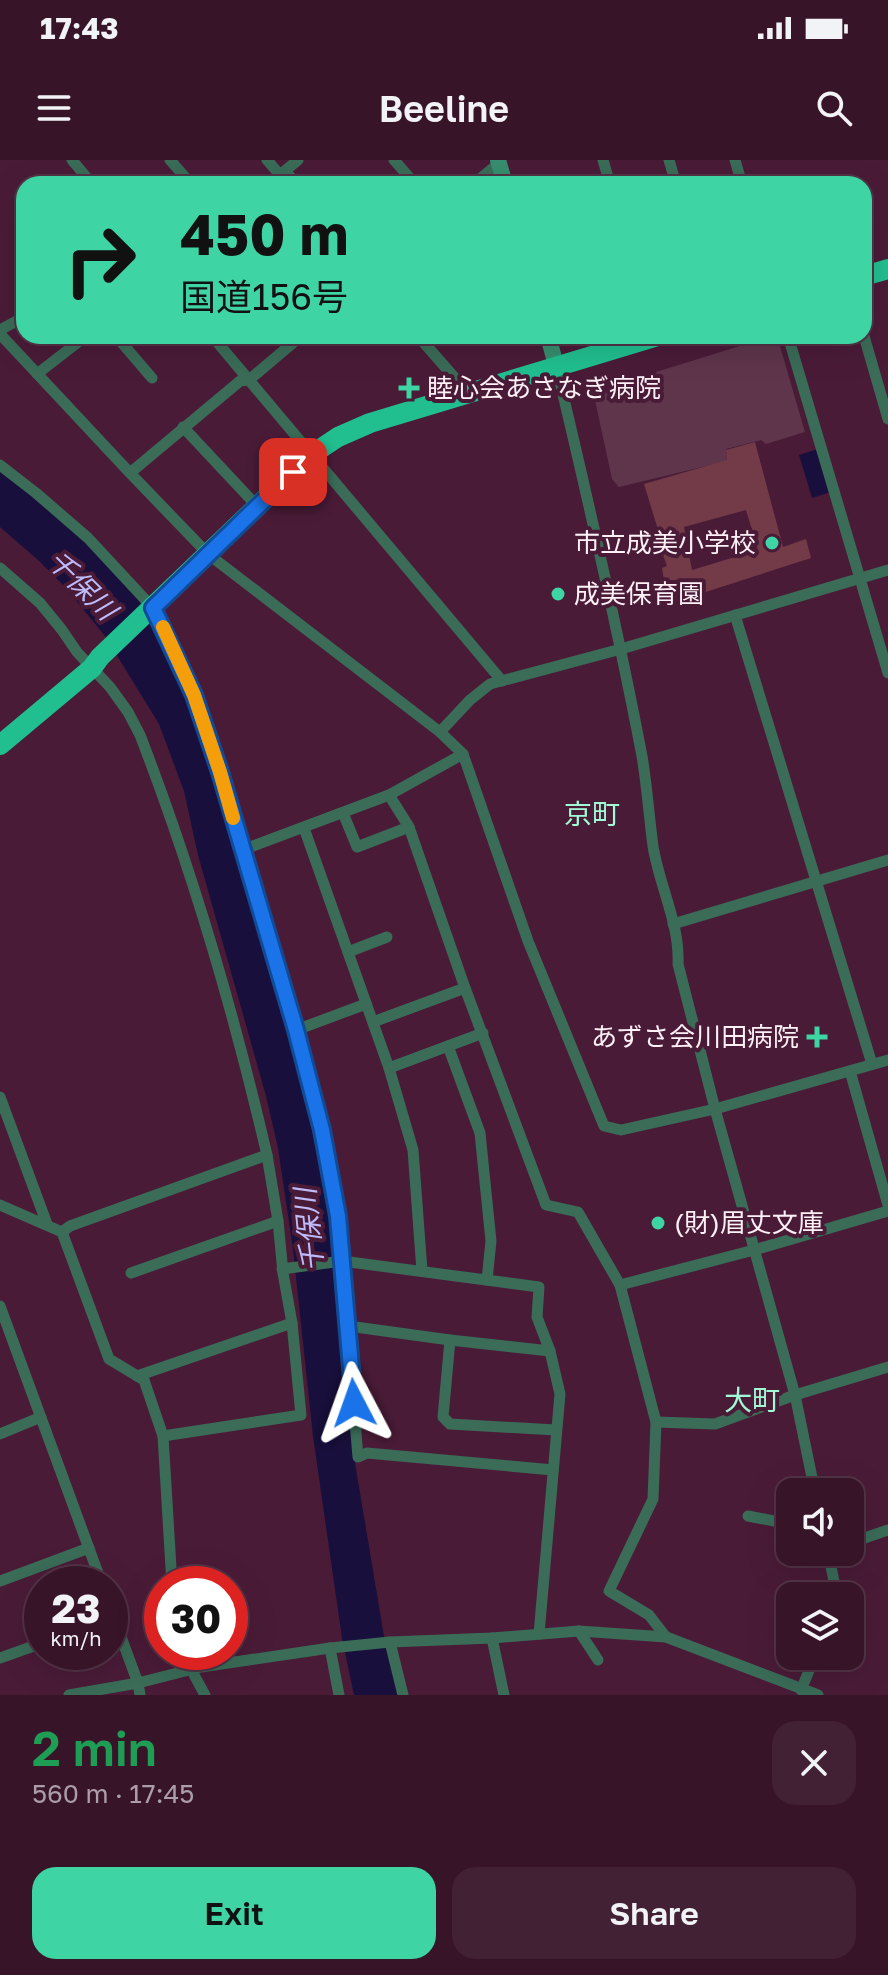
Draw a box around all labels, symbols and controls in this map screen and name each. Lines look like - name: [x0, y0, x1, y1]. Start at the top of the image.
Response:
- text: 17:43: [40, 10, 118, 46]
- icon: menu: [32, 86, 76, 130]
- icon: search: [812, 86, 856, 130]
- text: Beeline: [379, 87, 509, 130]
- text: 450 m: [180, 200, 349, 267]
- icon: right: [48, 208, 152, 312]
- text: 国道156号: [180, 275, 348, 318]
- place label: 睦心会あさなぎ病院: [427, 372, 661, 403]
- marker: 睦心会あさなぎ病院: [398, 377, 420, 399]
- pin: [259, 438, 327, 506]
- icon: arrive: [271, 450, 315, 494]
- place label: 市立成美小学校: [574, 527, 756, 558]
- marker: 市立成美小学校: [763, 534, 781, 552]
- water label: 千保川: [41, 543, 126, 628]
- place label: 成美保育園: [574, 578, 704, 609]
- marker: 成美保育園: [549, 585, 567, 603]
- district label: 京町: [564, 797, 620, 830]
- place label: あずさ会川田病院: [591, 1021, 799, 1052]
- marker: あずさ会川田病院: [806, 1026, 828, 1048]
- water label: 千保川: [287, 1184, 329, 1274]
- place label: (財)眉丈文庫: [674, 1207, 824, 1238]
- marker: (財)眉丈文庫: [649, 1214, 667, 1232]
- position arrow: [312, 1361, 396, 1445]
- district label: 大町: [724, 1383, 780, 1416]
- map controls: [776, 1478, 864, 1670]
- button: sound: [776, 1478, 864, 1566]
- speed limit sign: 30: [144, 1566, 248, 1670]
- button: layers: [776, 1582, 864, 1670]
- text: 23: [52, 1584, 100, 1632]
- text: km/h: [51, 1626, 101, 1650]
- text: 2 min: [32, 1719, 157, 1777]
- button: close: [772, 1721, 856, 1805]
- text: 560 m · 17:45: [32, 1778, 194, 1809]
- button: Exit: [32, 1867, 436, 1959]
- button: Share: [452, 1867, 856, 1959]

